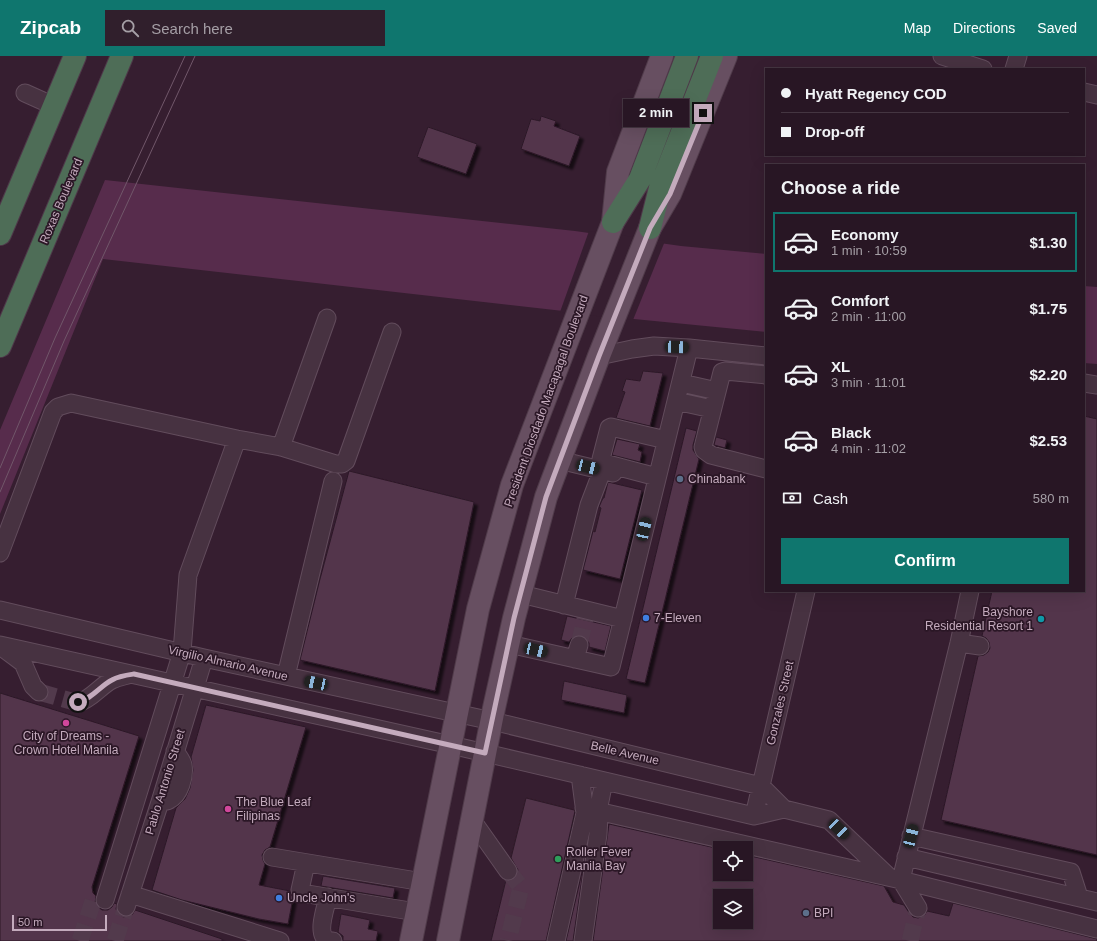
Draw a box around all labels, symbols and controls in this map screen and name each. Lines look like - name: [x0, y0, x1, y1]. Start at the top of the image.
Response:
- search box: [105, 10, 385, 46]
- text: Zipcab: [20, 17, 81, 38]
- icon: search: [119, 17, 141, 39]
- text: Search here: [151, 20, 233, 37]
- text: Map: [904, 20, 931, 36]
- text: Directions: [953, 20, 1015, 36]
- text: Saved: [1037, 20, 1077, 36]
- text: Hyatt Regency COD: [805, 85, 947, 102]
- callout: 2 min: [623, 99, 689, 127]
- route end: [694, 104, 712, 122]
- text: 2 min: [639, 105, 673, 120]
- text: Drop-off: [805, 123, 864, 140]
- street label: Roxas Boulevard: [37, 156, 85, 246]
- text: Choose a ride: [781, 178, 900, 198]
- icon: car: [783, 224, 819, 260]
- text: Economy: [831, 226, 899, 243]
- text: $1.30: [1029, 234, 1067, 251]
- text: 1 min · 10:59: [831, 243, 907, 258]
- icon: car: [783, 290, 819, 326]
- text: Comfort: [831, 292, 889, 309]
- street label: President Diosdado Macapagal Boulevard: [501, 293, 591, 509]
- text: $1.75: [1029, 300, 1067, 317]
- text: 2 min · 11:00: [831, 309, 906, 324]
- car: [665, 341, 689, 353]
- icon: car: [783, 356, 819, 392]
- text: XL: [831, 358, 850, 375]
- text: $2.20: [1029, 366, 1067, 383]
- text: 3 min · 11:01: [831, 375, 906, 390]
- icon: car: [783, 422, 819, 458]
- text: Black: [831, 424, 871, 441]
- text: $2.53: [1029, 432, 1067, 449]
- text: 4 min · 11:02: [831, 441, 906, 456]
- car: [575, 458, 601, 476]
- place label: Chinabank: [688, 472, 746, 486]
- marker: Chinabank: [675, 474, 685, 484]
- icon: cash: [781, 487, 803, 509]
- text: Cash: [813, 490, 848, 507]
- text: 580 m: [1033, 491, 1069, 506]
- car: [635, 516, 653, 542]
- button: Confirm: [781, 538, 1069, 584]
- place label: Bayshore Residential Resort 1: [925, 605, 1033, 633]
- place label: 7-Eleven: [654, 611, 701, 625]
- marker: 7-Eleven: [641, 613, 651, 623]
- marker: Bayshore Residential Resort 1: [1036, 614, 1046, 624]
- car: [523, 641, 549, 659]
- street label: Virgilio Almario Avenue: [167, 642, 289, 684]
- street label: Gonzales Street: [764, 659, 797, 746]
- car: [303, 675, 329, 691]
- route start: [69, 693, 87, 711]
- marker: City of Dreams - Crown Hotel Manila: [61, 718, 71, 728]
- street label: Pablo Antonio Street: [142, 727, 188, 836]
- place label: City of Dreams - Crown Hotel Manila: [14, 729, 119, 757]
- street label: Belle Avenue: [589, 738, 661, 768]
- place label: The Blue Leaf Filipinas: [236, 795, 311, 823]
- marker: The Blue Leaf Filipinas: [223, 804, 233, 814]
- car: [826, 816, 852, 842]
- car: [902, 823, 920, 849]
- map controls: [713, 841, 753, 929]
- button: locate: [713, 841, 753, 881]
- place label: Roller Fever Manila Bay: [566, 845, 631, 873]
- marker: Roller Fever Manila Bay: [553, 854, 563, 864]
- button: layers: [713, 889, 753, 929]
- place label: Uncle John's: [287, 891, 355, 905]
- marker: Uncle John's: [274, 893, 284, 903]
- place label: BPI: [814, 906, 833, 920]
- marker: BPI: [801, 908, 811, 918]
- scale bar: [12, 913, 107, 932]
- text: 50 m: [18, 916, 42, 928]

